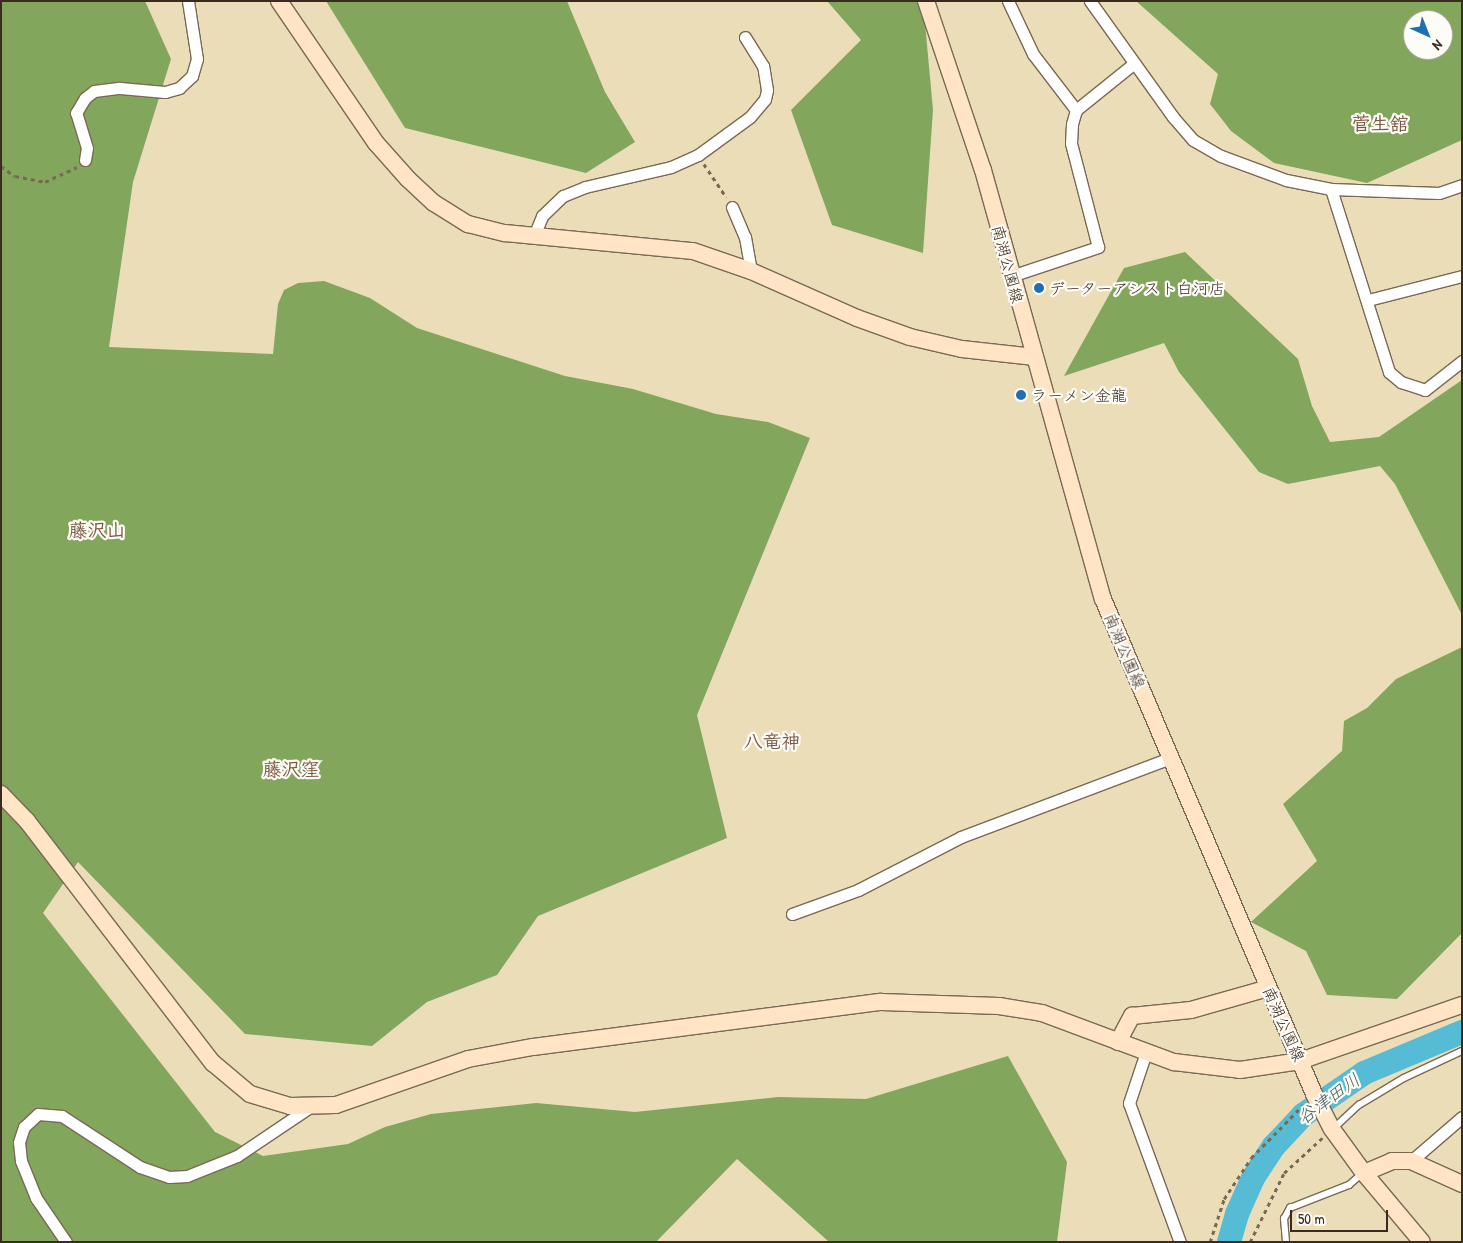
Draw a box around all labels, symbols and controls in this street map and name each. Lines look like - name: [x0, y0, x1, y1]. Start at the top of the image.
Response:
- north arrow: [1403, 10, 1453, 60]
- text: N: [1429, 36, 1447, 55]
- district label: 菅生舘: [1352, 113, 1408, 135]
- street label: 南湖公園線: [988, 223, 1028, 305]
- place label: データーアシスト白河店: [1049, 278, 1225, 298]
- marker: データーアシスト白河店: [1033, 282, 1045, 294]
- place label: ラーメン金龍: [1031, 385, 1127, 405]
- marker: ラーメン金龍: [1015, 389, 1027, 401]
- district label: 藤沢山: [69, 520, 125, 542]
- street label: 南湖公園線: [1101, 610, 1149, 692]
- district label: 八竜神: [744, 731, 800, 753]
- district label: 藤沢窪: [263, 759, 319, 781]
- street label: 南湖公園線: [1259, 984, 1309, 1064]
- water label: 谷津田川: [1294, 1069, 1364, 1129]
- scale bar: [1293, 1200, 1390, 1232]
- text: 50 m: [1298, 1208, 1325, 1229]

